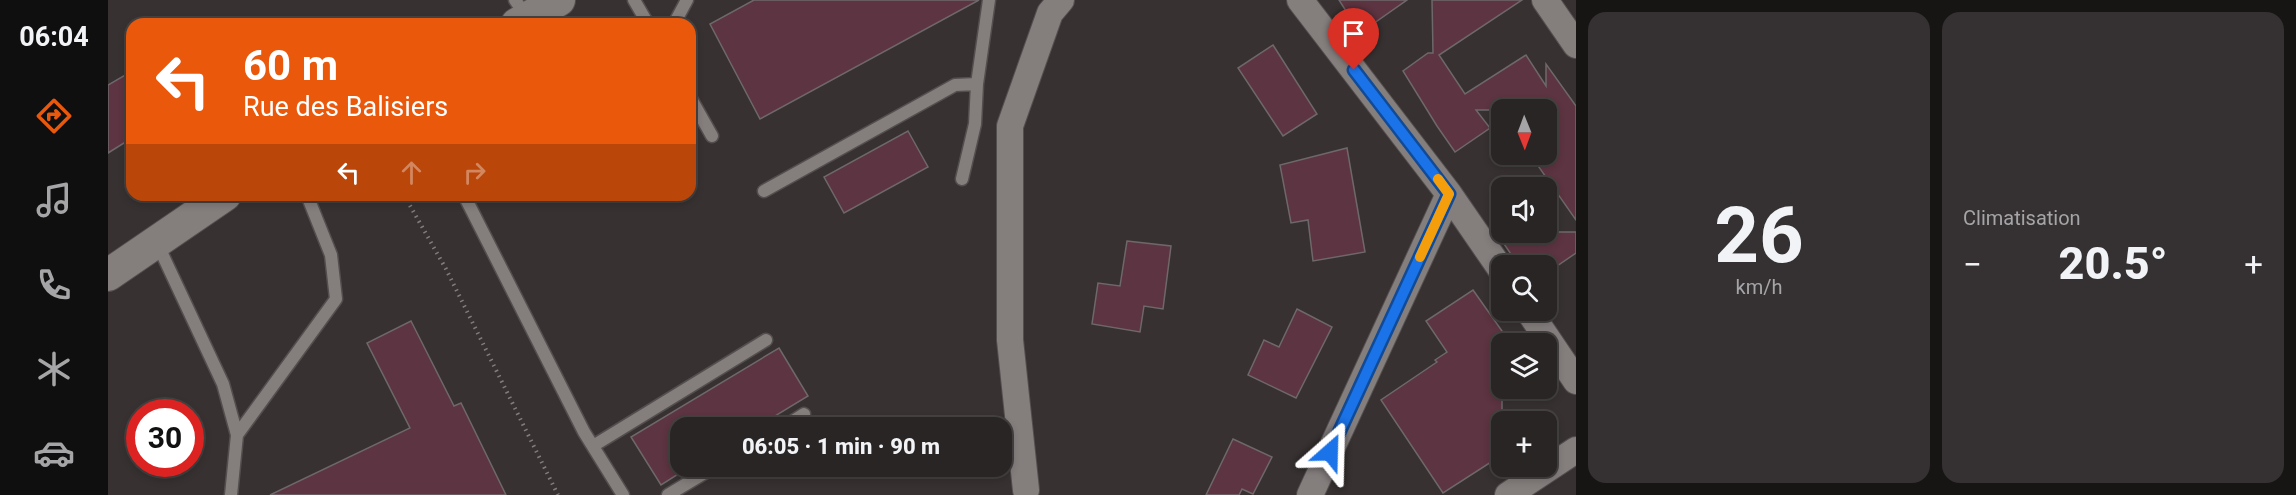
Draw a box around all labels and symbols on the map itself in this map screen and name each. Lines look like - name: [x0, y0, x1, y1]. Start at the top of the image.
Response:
- pin: [1328, 8, 1379, 70]
- north arrow: [1491, 99, 1557, 165]
- speed limit sign: 30: [126, 399, 204, 477]
- position arrow: [1298, 420, 1362, 484]

